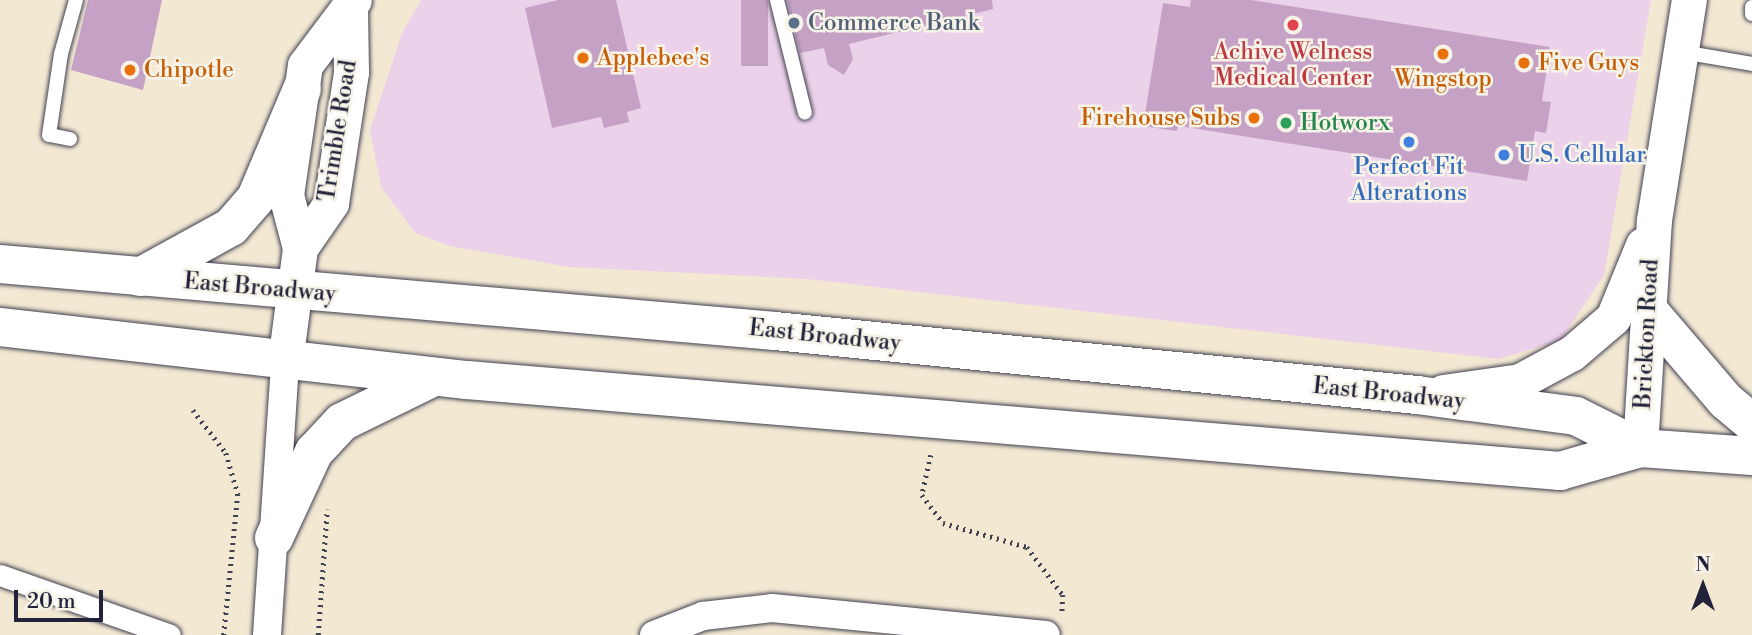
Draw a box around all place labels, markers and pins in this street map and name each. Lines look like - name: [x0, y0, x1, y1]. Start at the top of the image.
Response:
- place label: Commerce Bank: [808, 9, 980, 37]
- marker: Commerce Bank: [786, 15, 802, 31]
- marker: Achive Welness Medical Center: [1283, 15, 1303, 35]
- place label: Achive Welness Medical Center: [1214, 38, 1372, 92]
- place label: Applebee's: [597, 44, 709, 72]
- marker: Wingstop: [1435, 46, 1451, 62]
- place label: Five Guys: [1538, 49, 1639, 77]
- marker: Applebee's: [575, 50, 591, 66]
- marker: Five Guys: [1516, 55, 1532, 71]
- place label: Chipotle: [144, 56, 234, 84]
- marker: Chipotle: [122, 62, 138, 78]
- place label: Wingstop: [1394, 65, 1492, 93]
- place label: Firehouse Subs: [1081, 104, 1240, 132]
- place label: Hotworx: [1300, 109, 1390, 137]
- marker: Firehouse Subs: [1246, 110, 1262, 126]
- marker: Hotworx: [1278, 115, 1294, 131]
- marker: Perfect Fit Alterations: [1401, 134, 1417, 150]
- place label: U.S. Cellular: [1518, 141, 1646, 169]
- marker: U.S. Cellular: [1496, 147, 1512, 163]
- place label: Perfect Fit Alterations: [1351, 153, 1467, 207]

